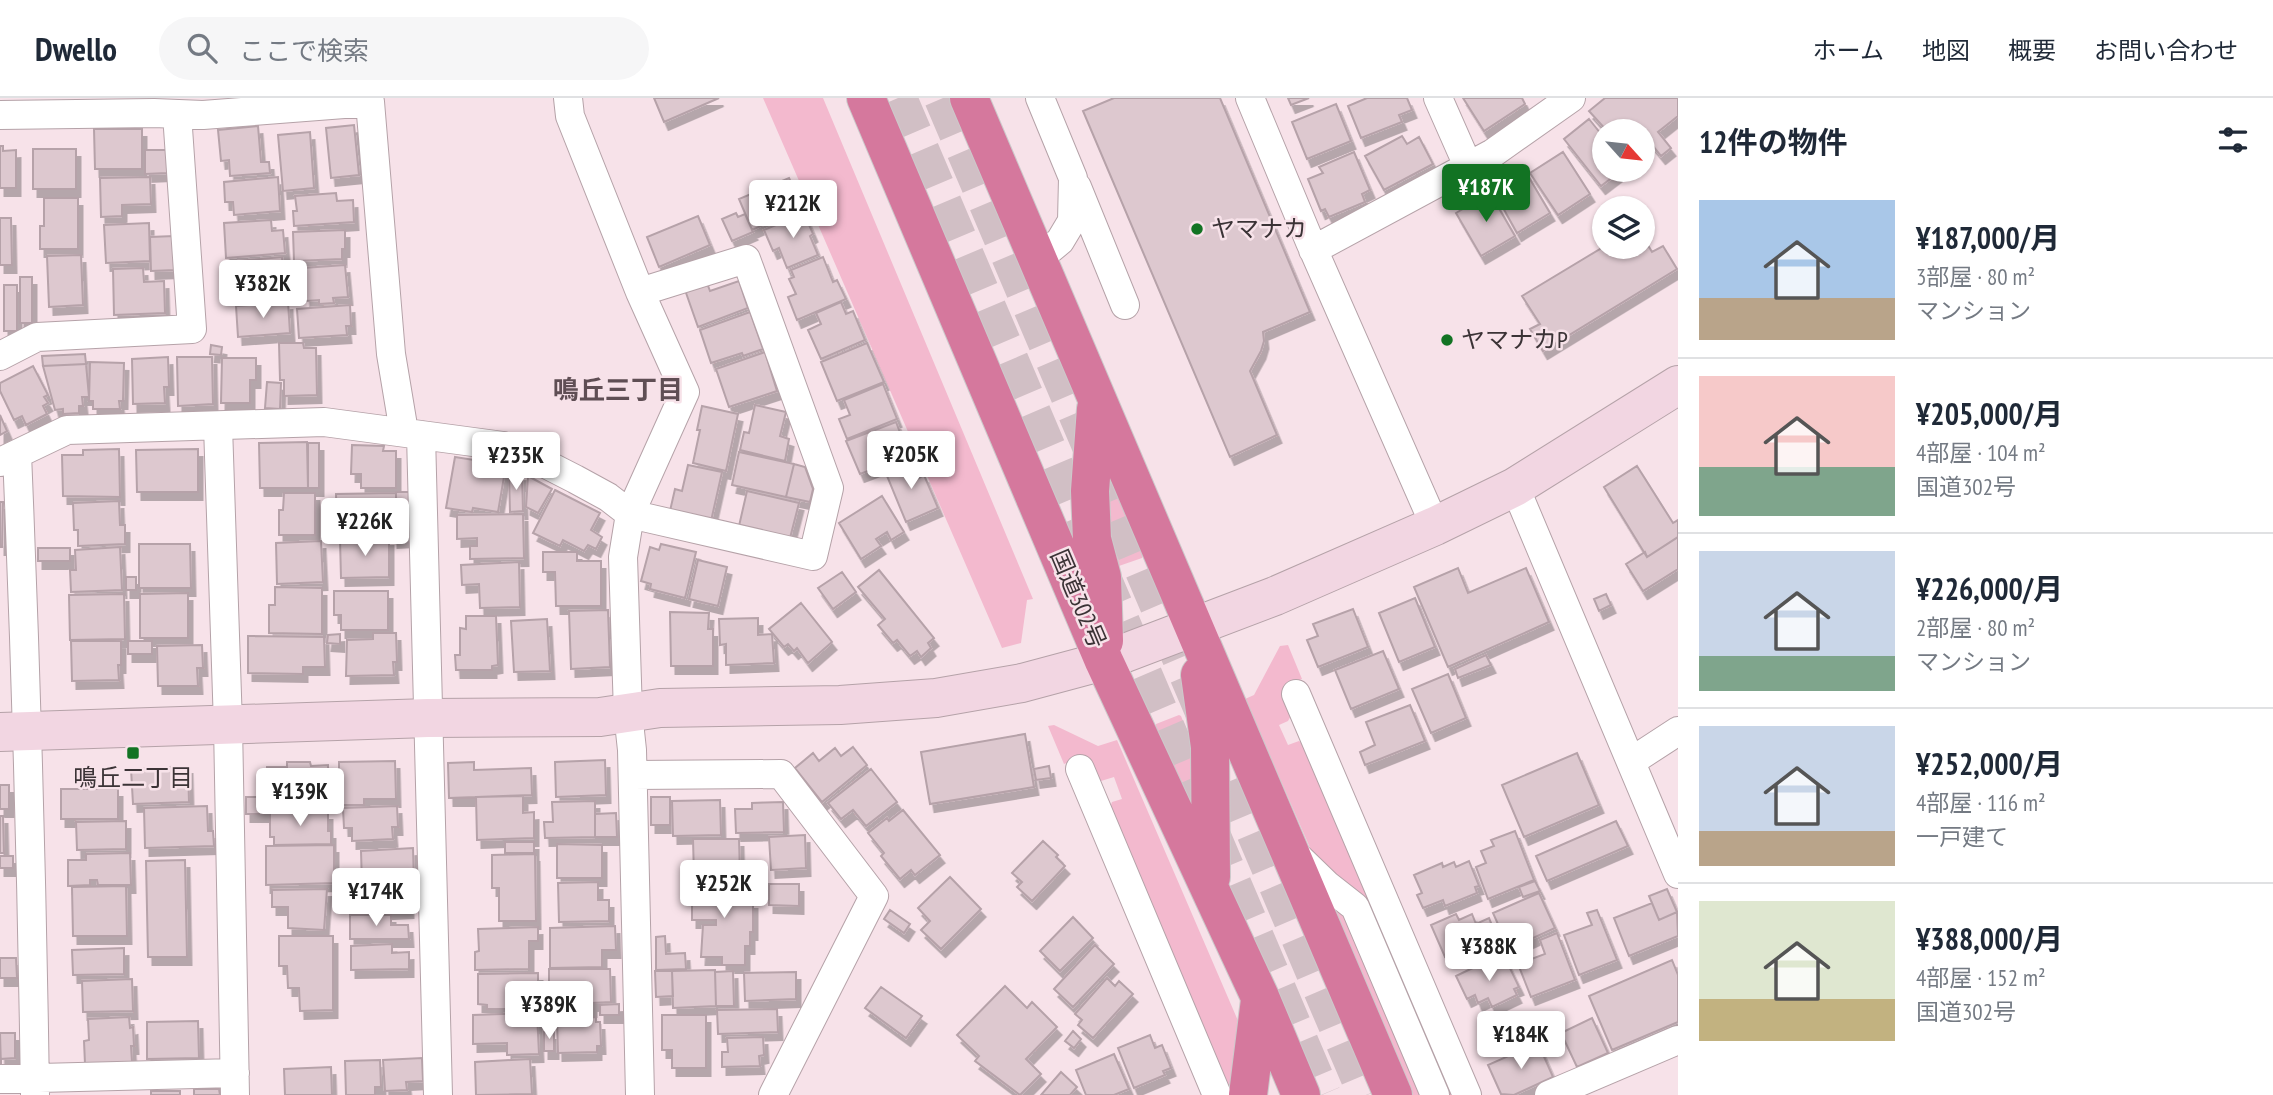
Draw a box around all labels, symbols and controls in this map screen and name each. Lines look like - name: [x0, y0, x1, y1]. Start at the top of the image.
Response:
- search box: [159, 17, 649, 80]
- text: Dwello: [35, 27, 117, 70]
- icon: search: [183, 29, 221, 67]
- text: ここで検索: [239, 34, 369, 67]
- text: ホーム: [1813, 35, 1884, 66]
- text: 地図: [1922, 35, 1970, 66]
- text: 概要: [2008, 35, 2056, 66]
- text: お問い合わせ: [2094, 35, 2238, 66]
- north arrow: [1592, 119, 1656, 182]
- map controls: [1592, 119, 1655, 259]
- icon: filters: [2214, 121, 2252, 159]
- text: 12件の物件: [1699, 122, 1848, 161]
- pin: ¥187K: [1437, 164, 1535, 224]
- text: ¥187K: [1458, 172, 1514, 201]
- pin: ¥212K: [744, 180, 842, 240]
- text: ¥212K: [765, 188, 821, 217]
- button: layers: [1592, 196, 1655, 259]
- place label: ヤマナカ: [1211, 213, 1307, 244]
- text: ¥187,000/月: [1916, 218, 2060, 257]
- marker: ヤマナカ: [1189, 221, 1205, 237]
- icon: home: [1755, 228, 1839, 312]
- pin: ¥382K: [214, 260, 312, 320]
- text: 3部屋 · 80 m²: [1916, 262, 2035, 291]
- text: ¥382K: [235, 268, 291, 297]
- text: マンション: [1916, 296, 2031, 325]
- place label: ヤマナカP: [1461, 324, 1568, 355]
- marker: ヤマナカP: [1439, 332, 1455, 348]
- district label: 鳴丘三丁目: [553, 373, 683, 406]
- text: ¥205,000/月: [1916, 394, 2063, 433]
- icon: home: [1755, 404, 1839, 488]
- pin: ¥235K: [467, 432, 565, 492]
- pin: ¥205K: [862, 432, 960, 491]
- text: 4部屋 · 104 m²: [1916, 438, 2046, 467]
- text: ¥205K: [883, 439, 939, 468]
- text: ¥235K: [488, 440, 544, 469]
- text: 国道302号: [1916, 472, 2016, 501]
- pin: ¥226K: [316, 498, 414, 558]
- text: ¥226K: [337, 506, 393, 535]
- street label: 国道302号: [1044, 545, 1113, 653]
- text: ¥226,000/月: [1916, 569, 2063, 608]
- icon: home: [1755, 579, 1839, 663]
- text: 2部屋 · 80 m²: [1916, 613, 2035, 642]
- text: マンション: [1916, 647, 2031, 676]
- text: ¥252,000/月: [1916, 744, 2063, 783]
- marker: 鳴丘二丁目: [125, 745, 141, 761]
- icon: home: [1755, 754, 1839, 838]
- place label: 鳴丘二丁目: [73, 762, 193, 793]
- pin: ¥139K: [251, 768, 349, 828]
- text: ¥139K: [272, 776, 328, 805]
- text: 4部屋 · 116 m²: [1916, 788, 2046, 817]
- text: 一戸建て: [1916, 822, 2008, 851]
- pin: ¥252K: [675, 860, 773, 920]
- pin: ¥174K: [327, 868, 425, 928]
- text: ¥252K: [696, 868, 752, 897]
- text: ¥174K: [348, 876, 404, 905]
- text: ¥388,000/月: [1916, 919, 2063, 958]
- pin: ¥388K: [1440, 924, 1538, 983]
- icon: home: [1755, 929, 1839, 1013]
- text: ¥388K: [1461, 931, 1517, 960]
- text: 4部屋 · 152 m²: [1916, 963, 2046, 992]
- pin: ¥389K: [500, 982, 598, 1041]
- text: ¥389K: [521, 989, 577, 1018]
- text: 国道302号: [1916, 997, 2016, 1026]
- pin: ¥184K: [1472, 1012, 1570, 1071]
- text: ¥184K: [1493, 1019, 1549, 1048]

